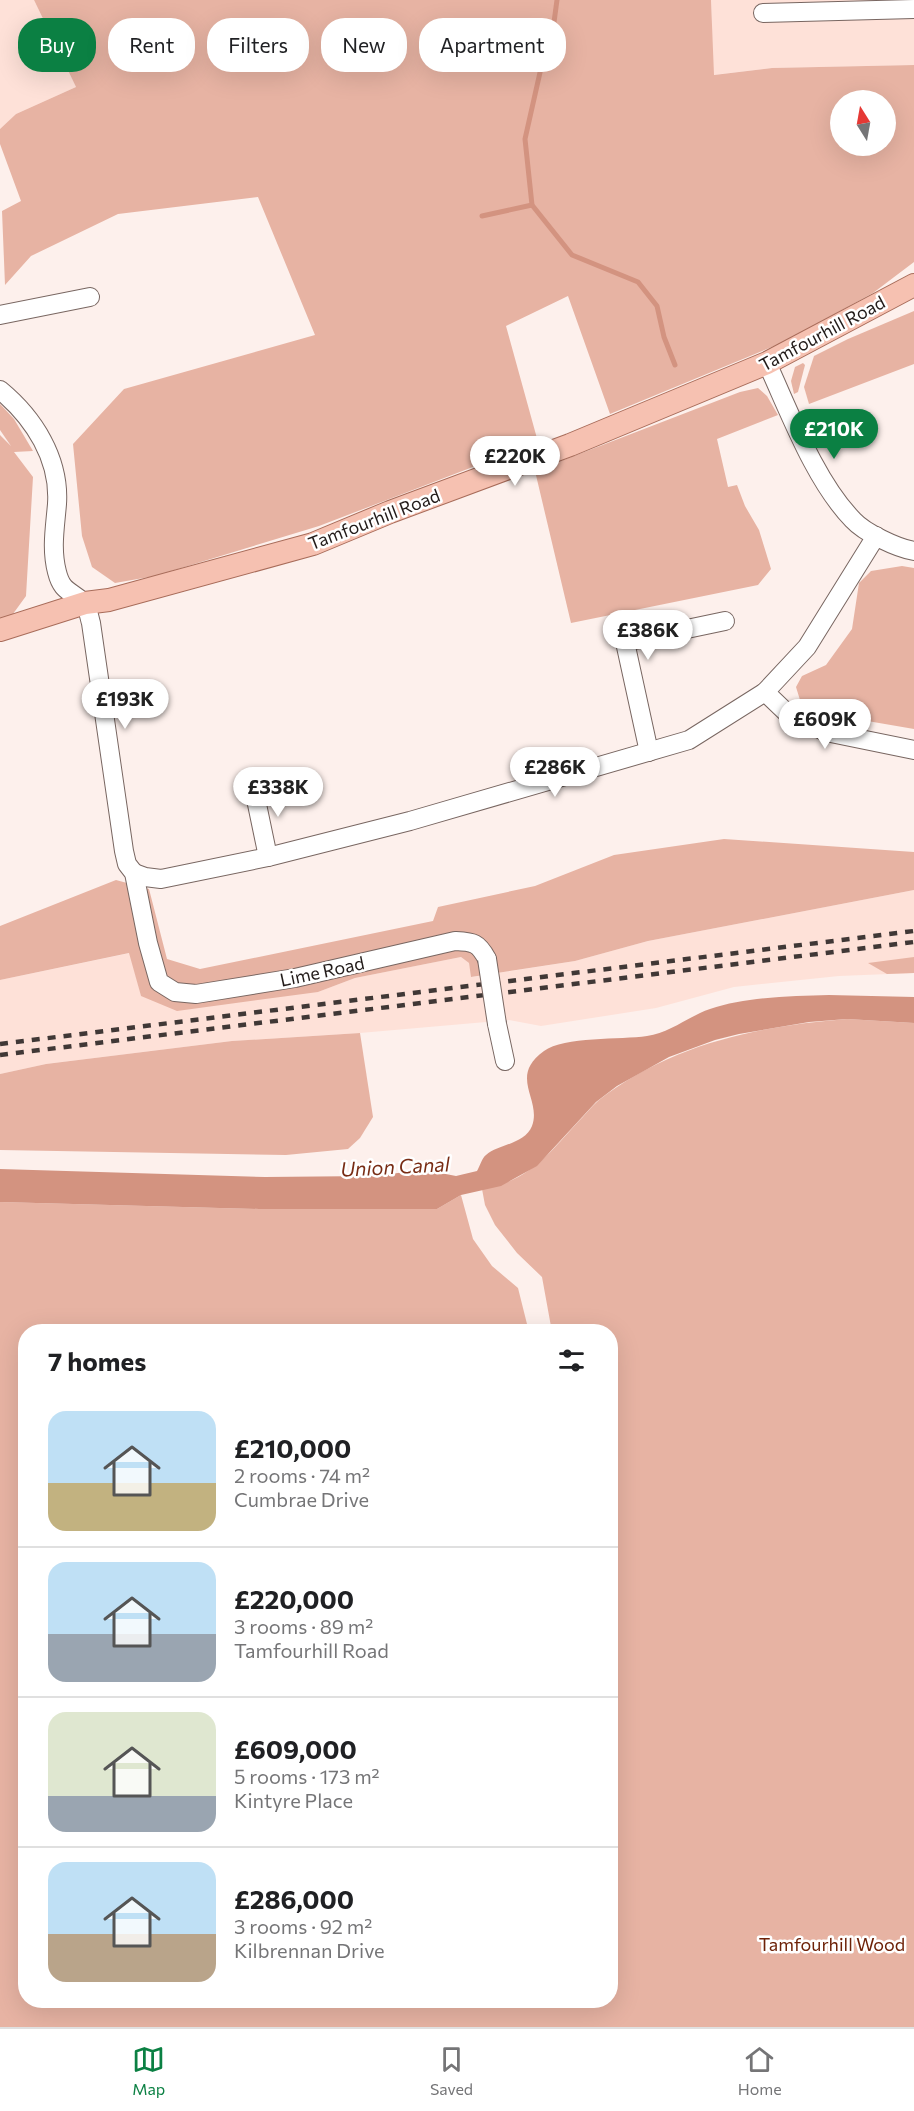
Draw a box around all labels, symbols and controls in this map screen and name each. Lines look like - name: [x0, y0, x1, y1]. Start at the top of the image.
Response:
- chip: Buy: [18, 18, 96, 72]
- chip: Rent: [108, 18, 195, 72]
- chip: Filters: [207, 18, 309, 72]
- chip: New: [321, 18, 407, 72]
- chip: Apartment: [419, 18, 566, 72]
- north arrow: [830, 90, 896, 156]
- map controls: [830, 90, 896, 156]
- street label: Tamfourhill Road: [755, 291, 889, 375]
- pin: £210K: [792, 409, 876, 460]
- text: £210K: [804, 416, 864, 440]
- pin: £220K: [473, 436, 557, 487]
- text: £220K: [484, 443, 546, 467]
- street label: Tamfourhill Road: [305, 484, 443, 554]
- pin: £386K: [606, 610, 690, 661]
- text: £386K: [617, 617, 679, 641]
- pin: £193K: [83, 679, 167, 730]
- text: £193K: [96, 686, 154, 710]
- pin: £609K: [783, 699, 867, 750]
- text: £609K: [793, 706, 857, 730]
- pin: £286K: [513, 747, 597, 798]
- text: £286K: [524, 754, 586, 778]
- pin: £338K: [236, 767, 320, 818]
- text: £338K: [247, 774, 309, 798]
- street label: Lime Road: [278, 951, 366, 991]
- water label: Union Canal: [340, 1151, 451, 1181]
- icon: filters: [555, 1344, 588, 1377]
- text: 7 homes: [48, 1345, 146, 1376]
- text: £210,000: [234, 1432, 351, 1463]
- icon: home: [96, 1435, 168, 1507]
- text: 2 rooms · 74 m²: [234, 1463, 370, 1487]
- text: Cumbrae Drive: [234, 1487, 369, 1511]
- text: £220,000: [234, 1583, 354, 1614]
- icon: home: [96, 1586, 168, 1658]
- text: 3 rooms · 89 m²: [234, 1614, 373, 1638]
- text: Tamfourhill Road: [234, 1638, 389, 1662]
- text: £609,000: [234, 1733, 357, 1764]
- icon: home: [96, 1736, 168, 1808]
- text: 5 rooms · 173 m²: [234, 1764, 380, 1788]
- text: Kintyre Place: [234, 1788, 353, 1812]
- text: £286,000: [234, 1883, 354, 1914]
- icon: home: [96, 1886, 168, 1958]
- text: 3 rooms · 92 m²: [234, 1914, 372, 1938]
- park label: Tamfourhill Wood: [759, 1933, 905, 1955]
- text: Kilbrennan Drive: [234, 1938, 385, 1962]
- tab: Map: [132, 2043, 165, 2098]
- tab: Saved: [430, 2043, 473, 2098]
- tab: Home: [738, 2043, 782, 2098]

